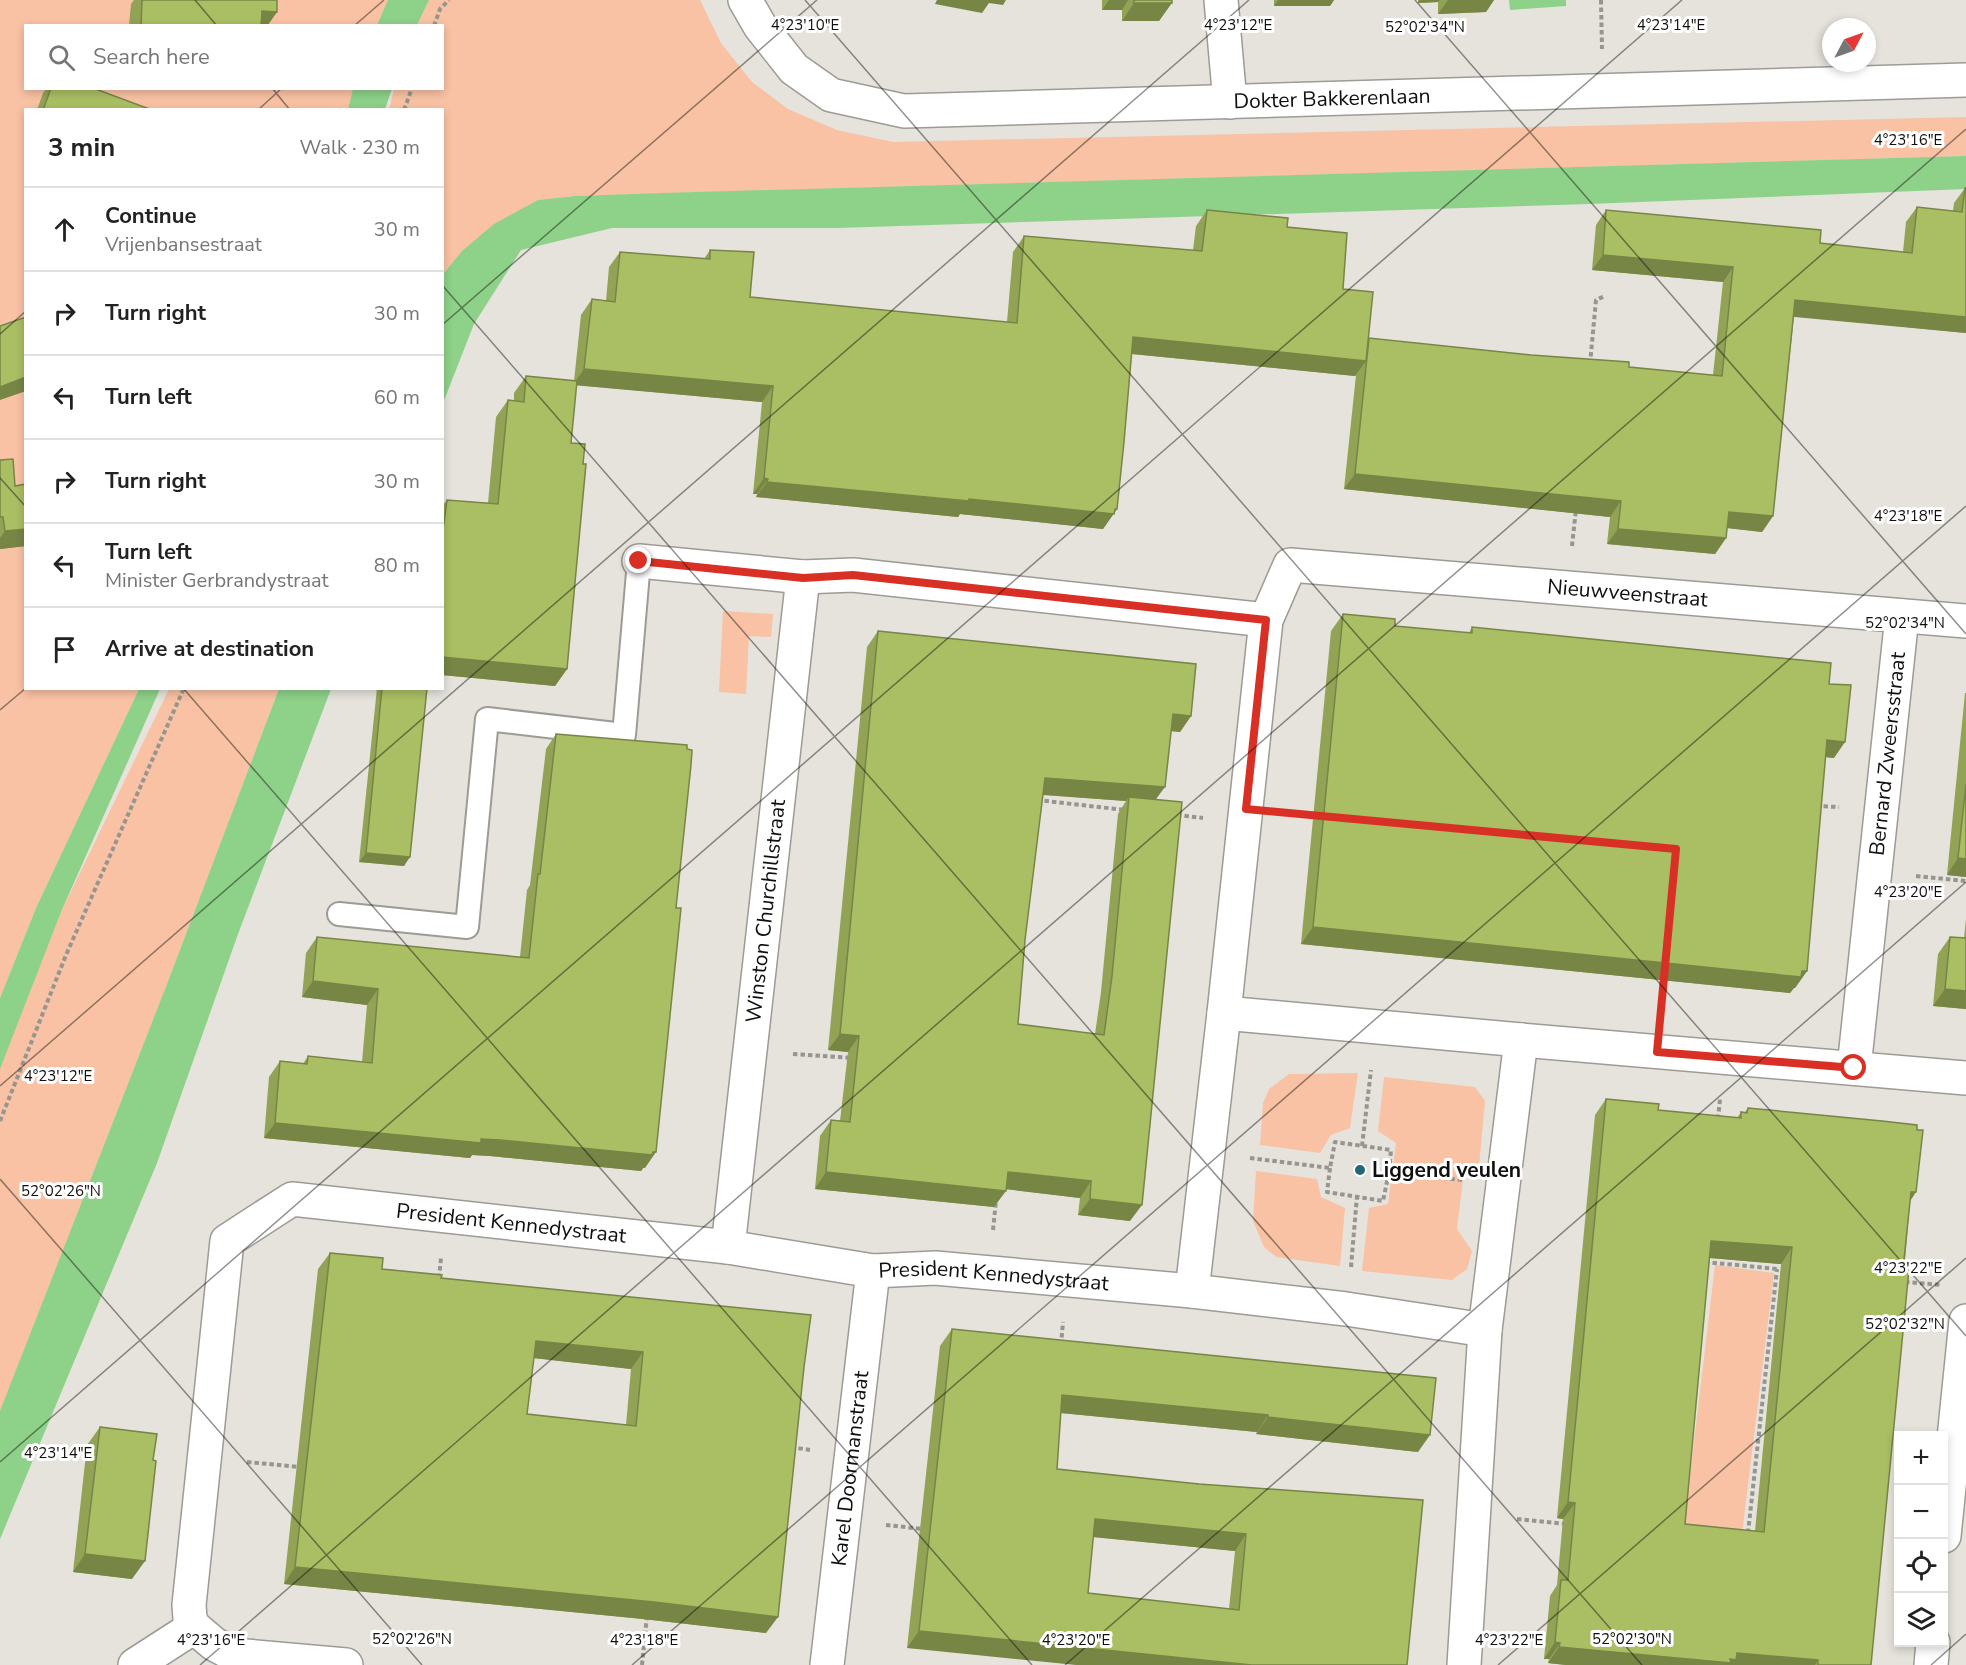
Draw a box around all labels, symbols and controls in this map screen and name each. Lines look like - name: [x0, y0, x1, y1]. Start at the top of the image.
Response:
- text: 4°23'10"E: [771, 15, 839, 35]
- text: 4°23'12"E: [1204, 15, 1272, 35]
- text: 4°23'14"E: [1637, 15, 1705, 35]
- text: 52°02'34"N: [1385, 17, 1465, 37]
- north arrow: [1822, 18, 1876, 72]
- search box: [24, 24, 444, 90]
- icon: search: [45, 41, 78, 74]
- text: Search here: [93, 42, 210, 72]
- street label: Dokter Bakkerenlaan: [1233, 82, 1431, 115]
- text: 3 min: [48, 130, 115, 165]
- text: 4°23'16"E: [1874, 130, 1942, 150]
- text: Walk · 230 m: [300, 134, 420, 161]
- text: Continue: [105, 201, 196, 231]
- icon: ahead: [48, 213, 81, 246]
- text: 30 m: [374, 216, 420, 243]
- text: Vrijenbansestraat: [105, 231, 262, 258]
- icon: right: [48, 297, 81, 330]
- text: Turn right: [105, 298, 206, 328]
- text: 30 m: [374, 300, 420, 327]
- icon: left: [48, 381, 81, 414]
- text: Turn left: [105, 382, 192, 412]
- text: 60 m: [374, 384, 420, 411]
- icon: right: [48, 465, 81, 498]
- text: Turn right: [105, 466, 206, 496]
- text: 30 m: [374, 468, 420, 495]
- text: 4°23'18"E: [1874, 506, 1942, 526]
- text: Turn left: [105, 537, 192, 567]
- route end: [625, 547, 651, 573]
- icon: left: [48, 549, 81, 582]
- text: 80 m: [374, 552, 420, 579]
- text: Minister Gerbrandystraat: [105, 567, 329, 594]
- street label: Nieuwveenstraat: [1546, 572, 1710, 614]
- text: 52°02'34"N: [1865, 613, 1945, 633]
- icon: arrive: [48, 633, 81, 666]
- text: Arrive at destination: [105, 634, 314, 664]
- street label: Bernard Zweersstraat: [1863, 650, 1912, 857]
- street label: Winston Churchillstraat: [739, 797, 792, 1024]
- text: 4°23'20"E: [1874, 882, 1942, 902]
- route start: [1840, 1054, 1866, 1080]
- text: 4°23'12"E: [24, 1066, 92, 1086]
- place label: Liggend veulen: [1372, 1156, 1521, 1184]
- marker: Liggend veulen: [1353, 1163, 1367, 1177]
- text: 52°02'26"N: [21, 1181, 101, 1201]
- street label: President Kennedystraat: [395, 1197, 628, 1250]
- street label: President Kennedystraat: [878, 1254, 1111, 1298]
- text: 4°23'22"E: [1874, 1258, 1942, 1278]
- text: 52°02'32"N: [1865, 1314, 1945, 1334]
- street label: Karel Doormanstraat: [825, 1369, 875, 1568]
- map controls: [1894, 1431, 1948, 1647]
- button: +: [1894, 1431, 1948, 1485]
- text: 4°23'14"E: [24, 1443, 92, 1463]
- button: −: [1894, 1485, 1948, 1539]
- button: locate: [1894, 1539, 1948, 1593]
- button: layers: [1894, 1593, 1948, 1647]
- text: 52°02'26"N: [372, 1629, 452, 1649]
- text: 52°02'30"N: [1592, 1629, 1672, 1649]
- text: 4°23'16"E: [177, 1630, 245, 1650]
- text: 4°23'18"E: [610, 1630, 678, 1650]
- text: 4°23'20"E: [1042, 1630, 1110, 1650]
- text: 4°23'22"E: [1475, 1630, 1543, 1650]

